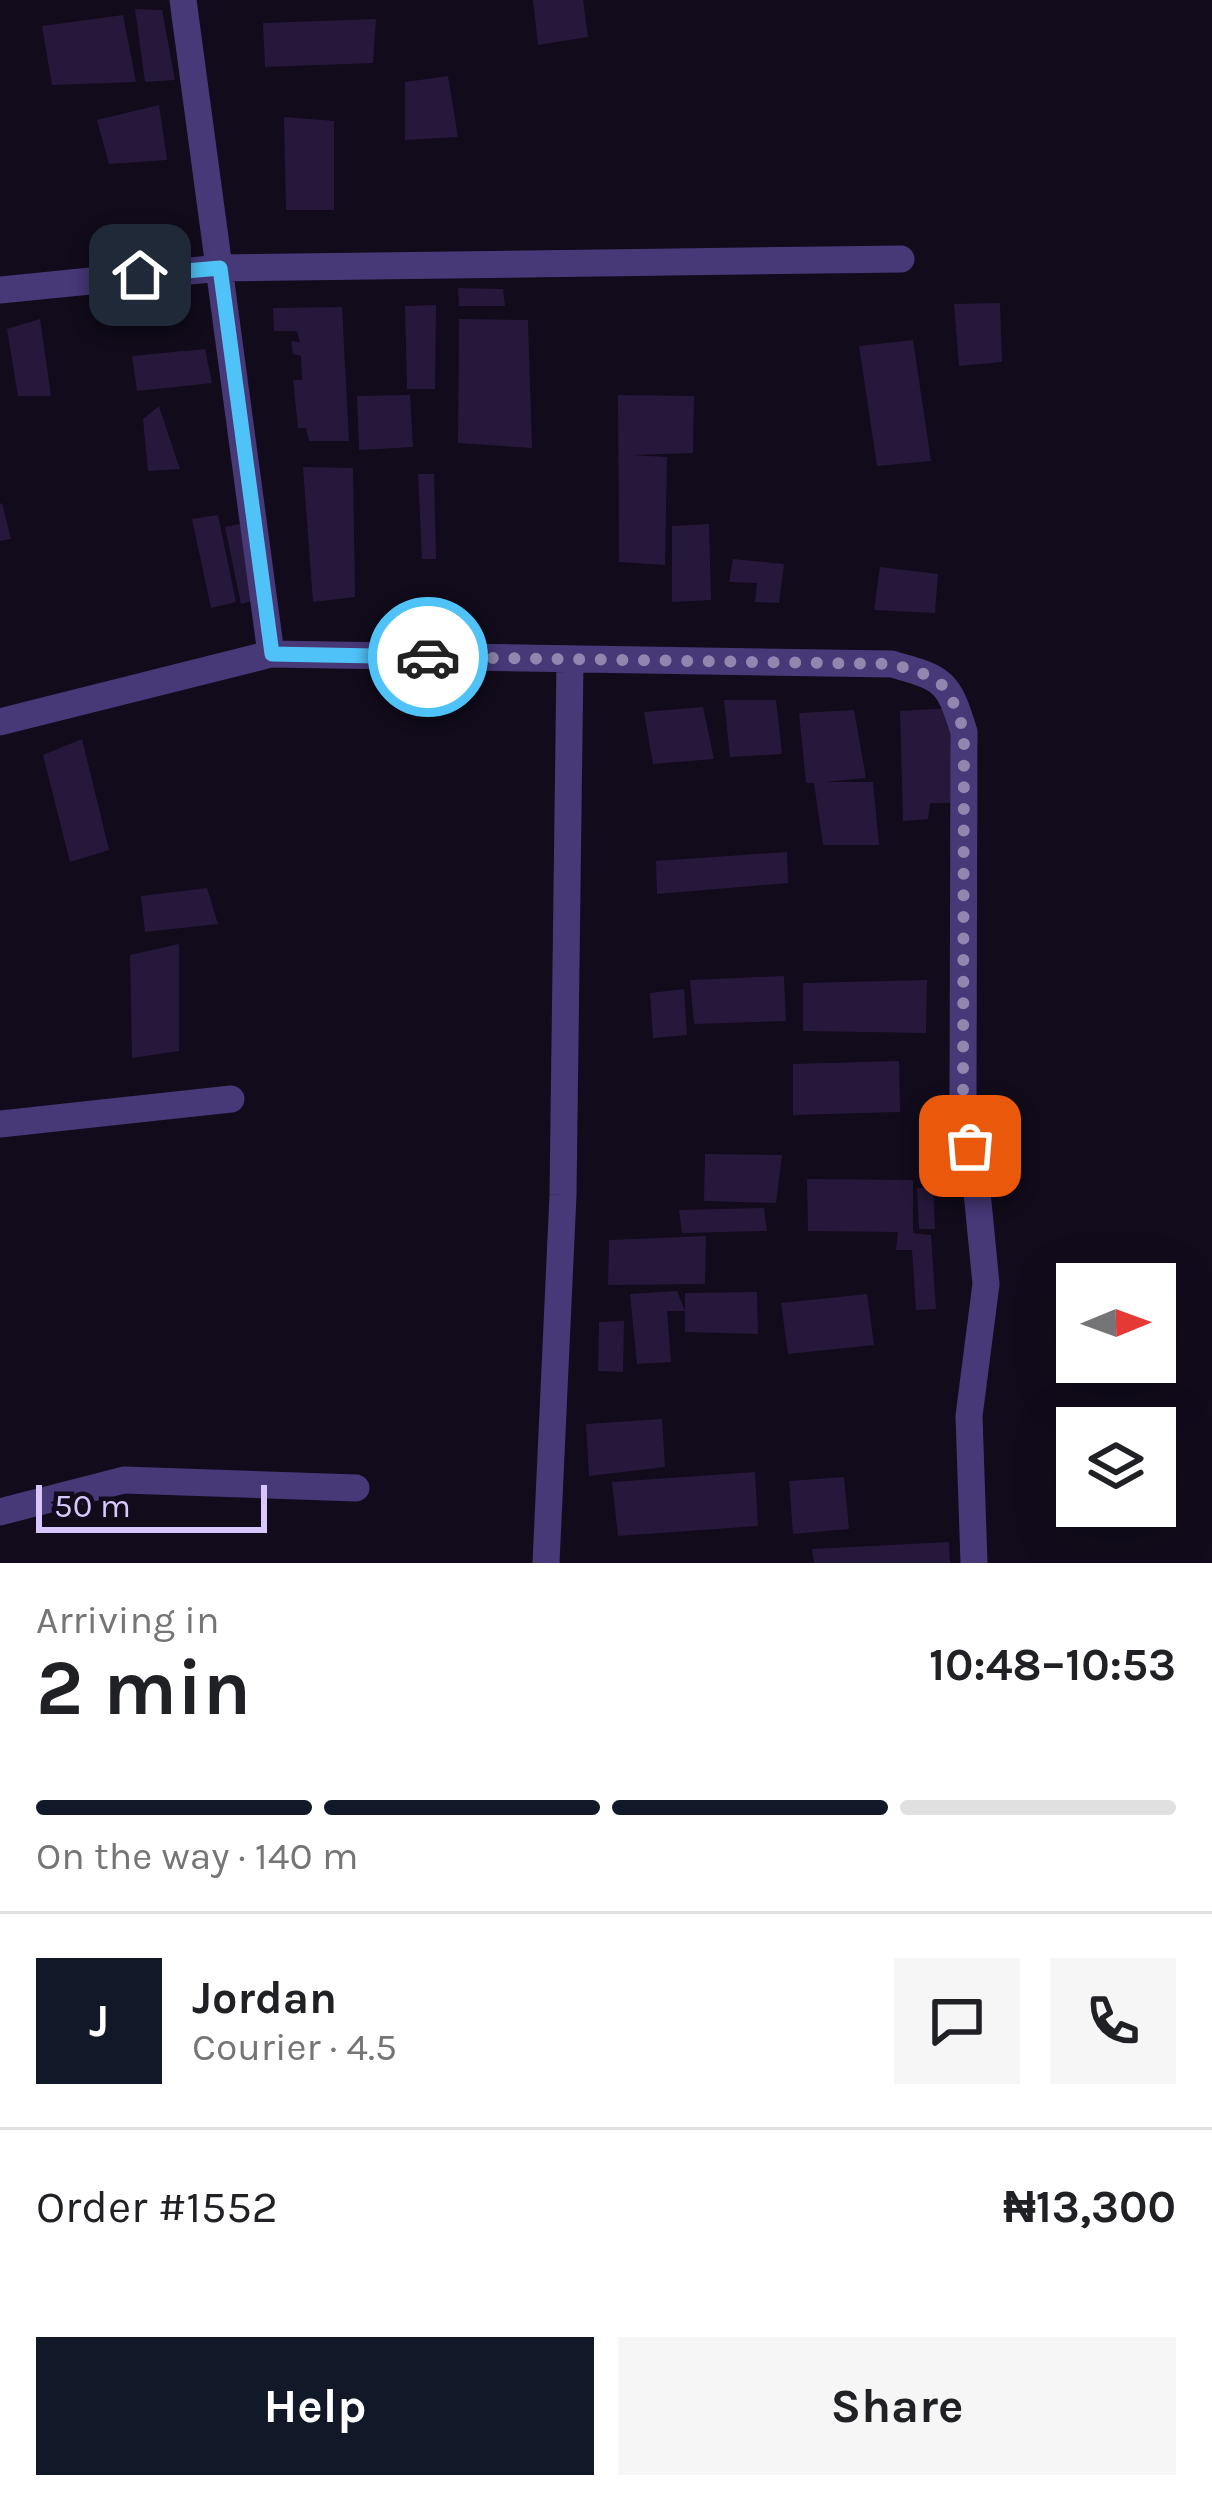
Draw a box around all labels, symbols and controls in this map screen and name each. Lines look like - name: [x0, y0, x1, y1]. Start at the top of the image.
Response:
- pin: [89, 224, 191, 326]
- icon: home: [107, 242, 173, 308]
- courier: [368, 597, 488, 717]
- icon: car: [395, 624, 461, 690]
- pin: [919, 1095, 1021, 1197]
- icon: bag: [937, 1113, 1003, 1179]
- north arrow: [1056, 1263, 1176, 1383]
- map controls: [1056, 1263, 1176, 1527]
- button: layers: [1056, 1407, 1176, 1527]
- scale bar: [36, 1479, 267, 1532]
- text: 50 m: [54, 1487, 131, 1525]
- text: Arriving in: [36, 1597, 219, 1643]
- text: 10:48–10:53: [929, 1639, 1176, 1691]
- text: 2 min: [36, 1642, 251, 1734]
- text: On the way · 140 m: [36, 1833, 358, 1879]
- button: chat: [894, 1958, 1020, 2084]
- button: phone: [1050, 1958, 1176, 2084]
- text: Jordan: [192, 1972, 337, 2024]
- text: J: [89, 1995, 109, 2047]
- text: Courier · 4.5: [192, 2024, 397, 2070]
- text: Order #1552: [36, 2181, 278, 2233]
- text: ₦13,300: [1003, 2181, 1176, 2233]
- button: Help: [36, 2337, 594, 2475]
- button: Share: [618, 2337, 1176, 2475]

